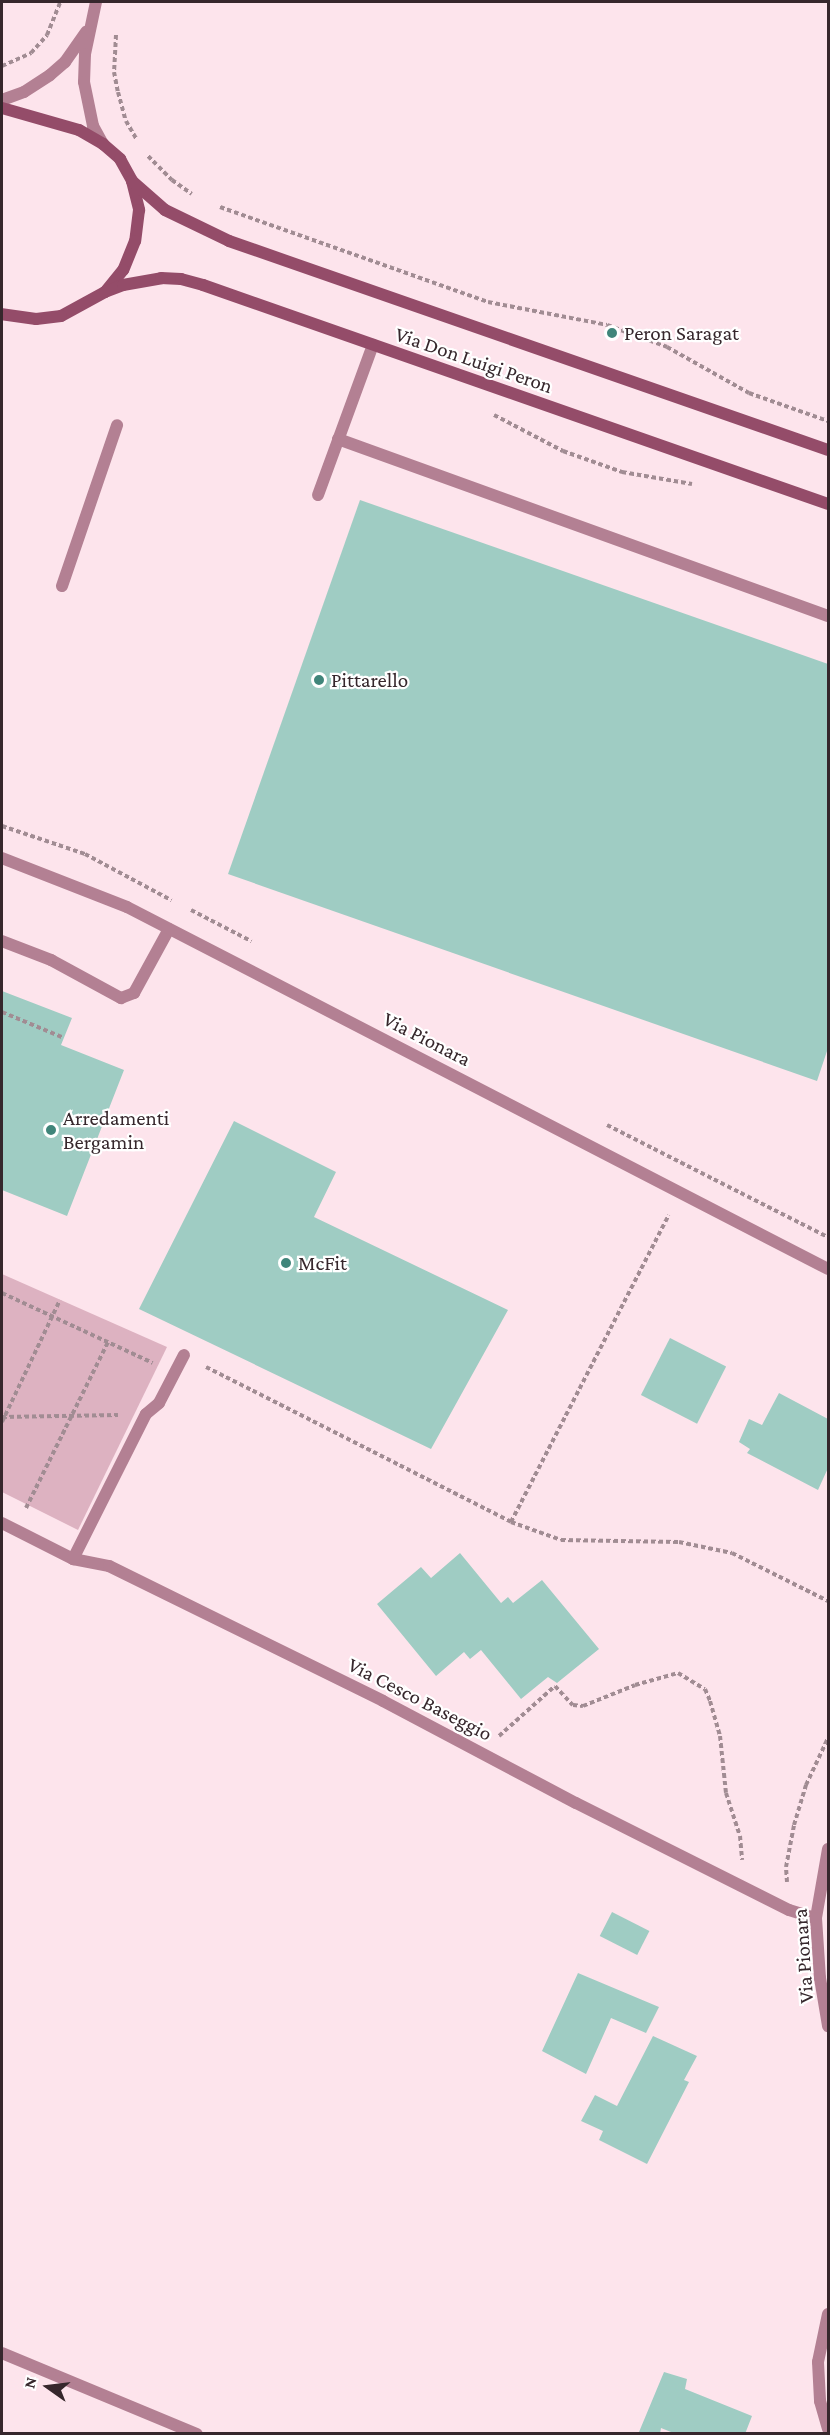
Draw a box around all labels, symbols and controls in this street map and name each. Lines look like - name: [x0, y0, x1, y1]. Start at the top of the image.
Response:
- place label: Peron Saragat: [624, 320, 739, 346]
- street label: Via Don Luigi Peron: [392, 321, 556, 399]
- marker: Peron Saragat: [605, 326, 619, 340]
- place label: Pittarello: [331, 667, 408, 693]
- marker: Pittarello: [312, 673, 326, 687]
- street label: Via Pionara: [379, 1006, 475, 1072]
- place label: Arredamenti Bergamin: [63, 1105, 169, 1155]
- marker: Arredamenti Bergamin: [44, 1123, 58, 1137]
- place label: McFit: [298, 1250, 347, 1276]
- marker: McFit: [279, 1256, 293, 1270]
- street label: Via Cesco Baseggio: [344, 1652, 496, 1746]
- street label: Via Pionara: [787, 1908, 819, 2004]
- north arrow: [18, 2357, 78, 2417]
- text: N: [20, 2375, 40, 2390]

